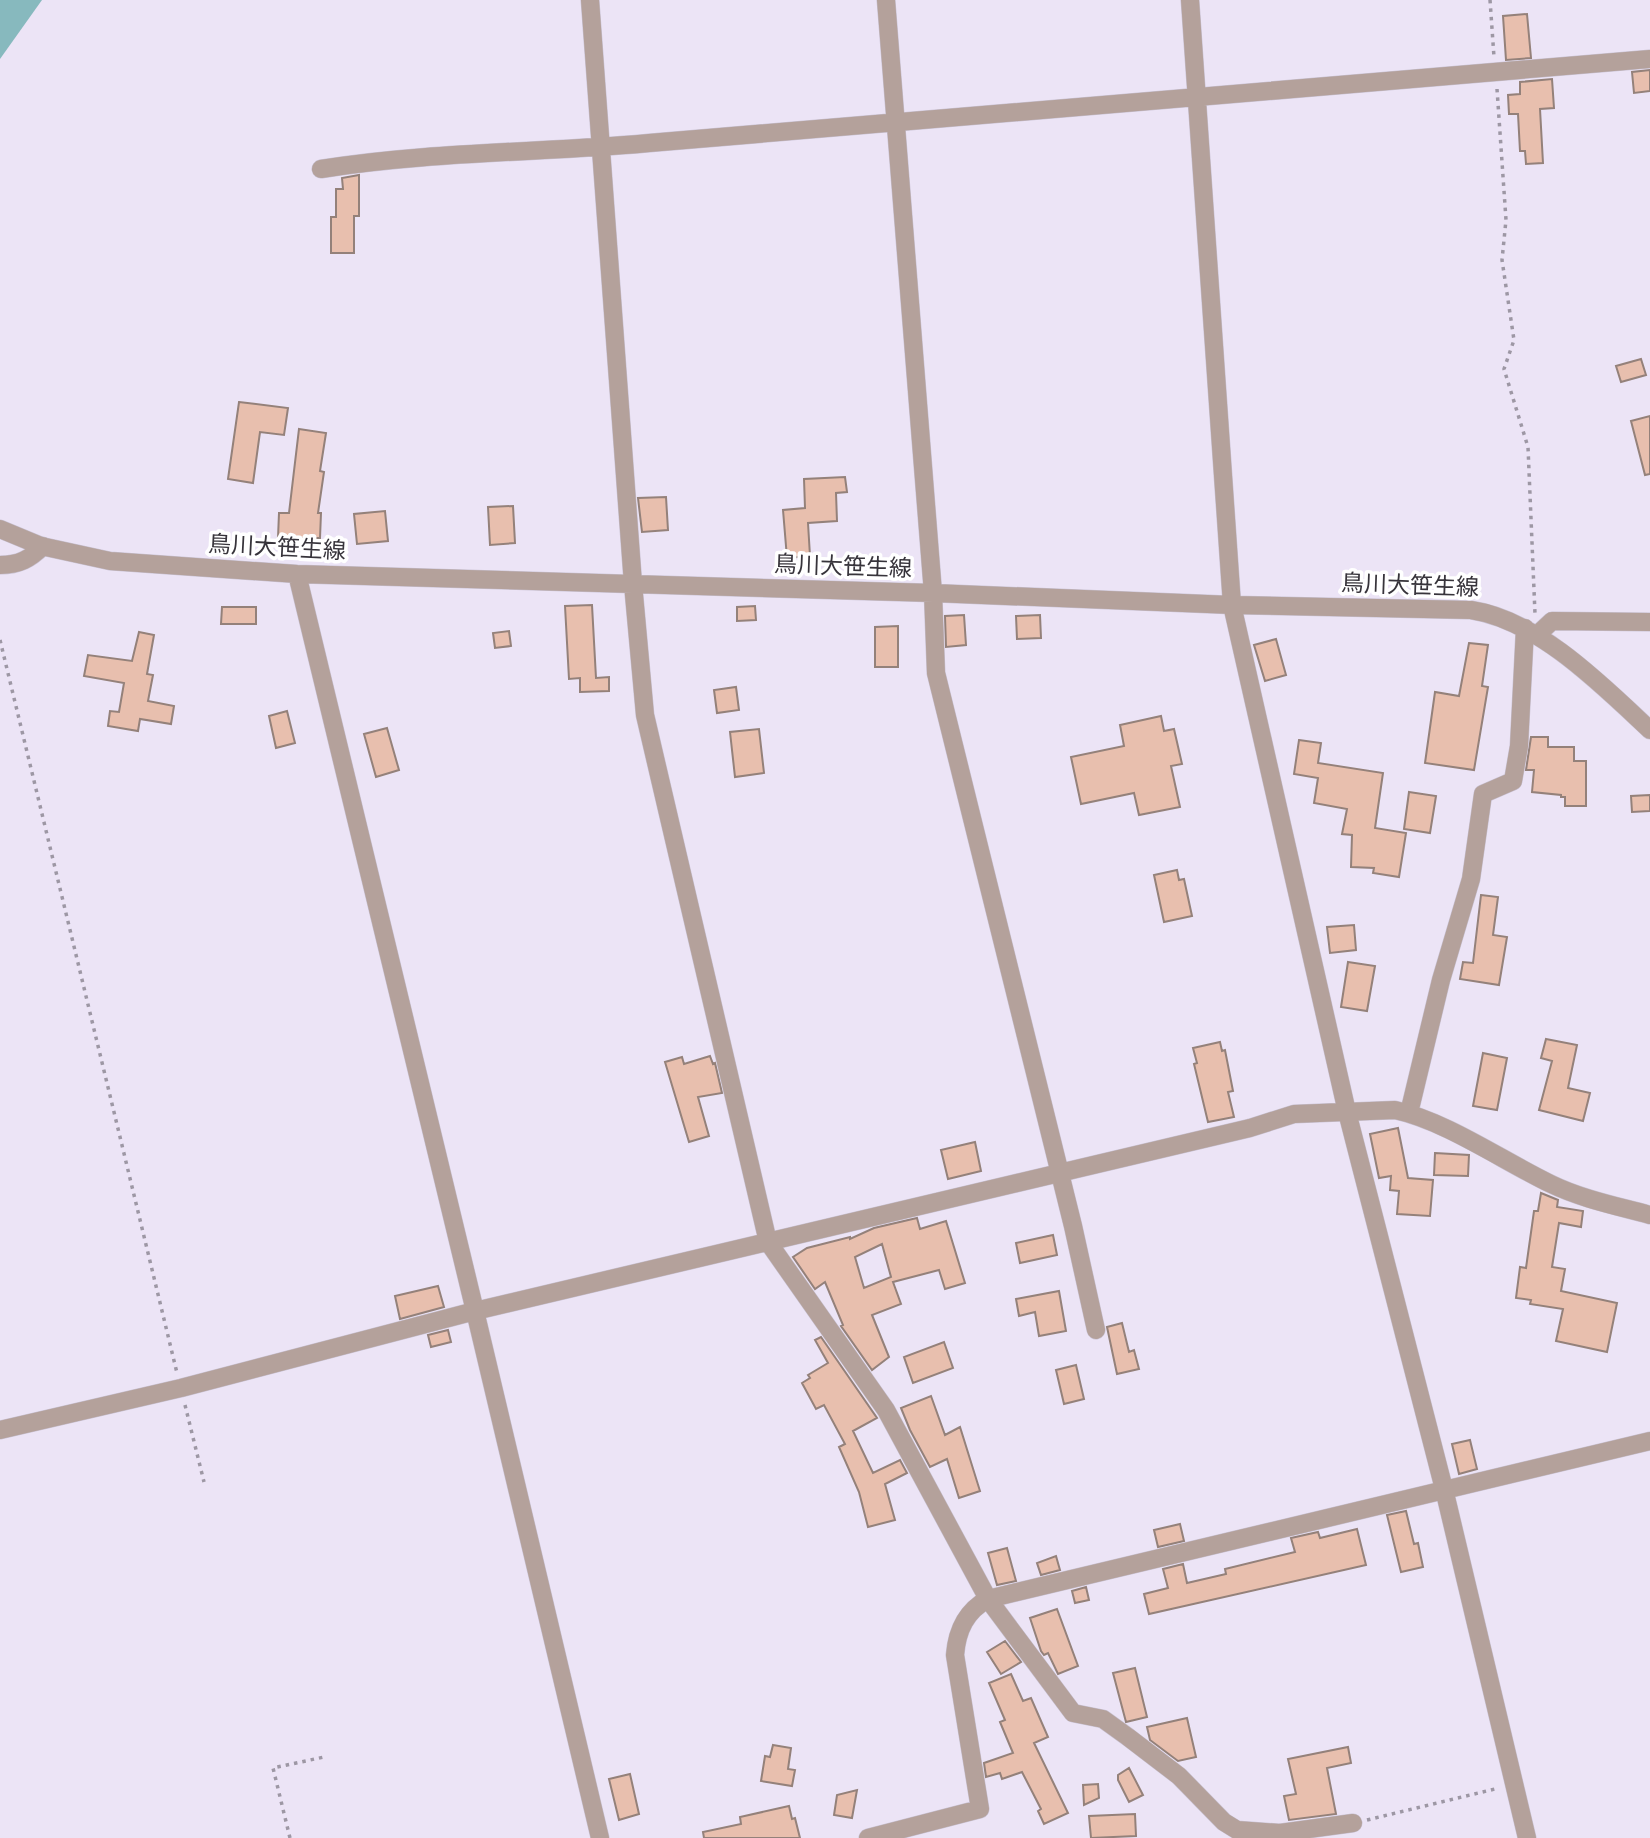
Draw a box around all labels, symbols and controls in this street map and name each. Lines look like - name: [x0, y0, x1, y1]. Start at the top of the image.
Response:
- street label: 鳥川大笹生線: [207, 531, 347, 568]
- street label: 鳥川大笹生線: [773, 552, 912, 585]
- street label: 鳥川大笹生線: [1340, 571, 1479, 604]

